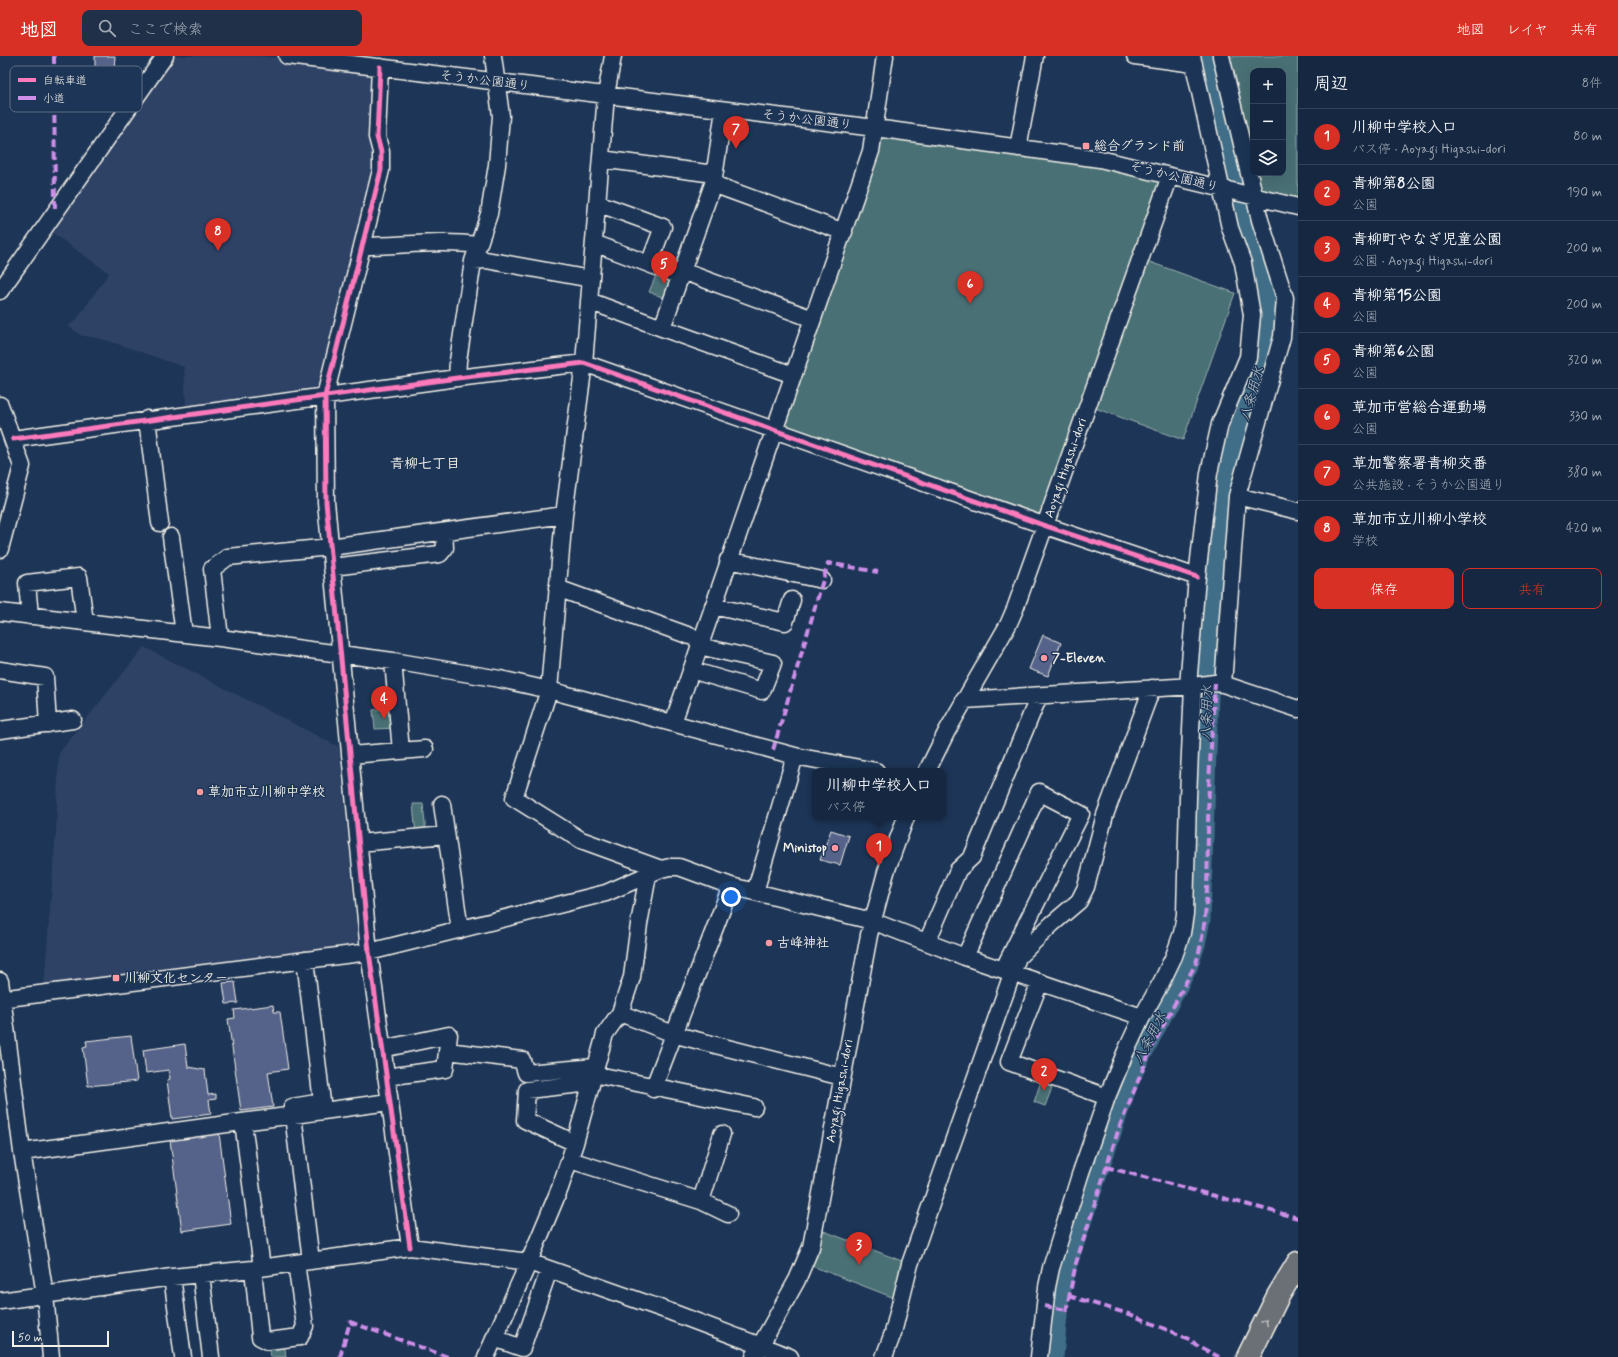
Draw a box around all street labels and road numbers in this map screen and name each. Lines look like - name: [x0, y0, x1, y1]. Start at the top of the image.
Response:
- street label: そうか公園通り: [439, 67, 531, 95]
- street label: そうか公園通り: [761, 106, 853, 134]
- street label: そうか公園通り: [1128, 158, 1220, 196]
- street label: Aoyagi Higashi-dori: [1041, 416, 1093, 521]
- street label: Aoyagi Higashi-dori: [823, 1038, 859, 1144]

